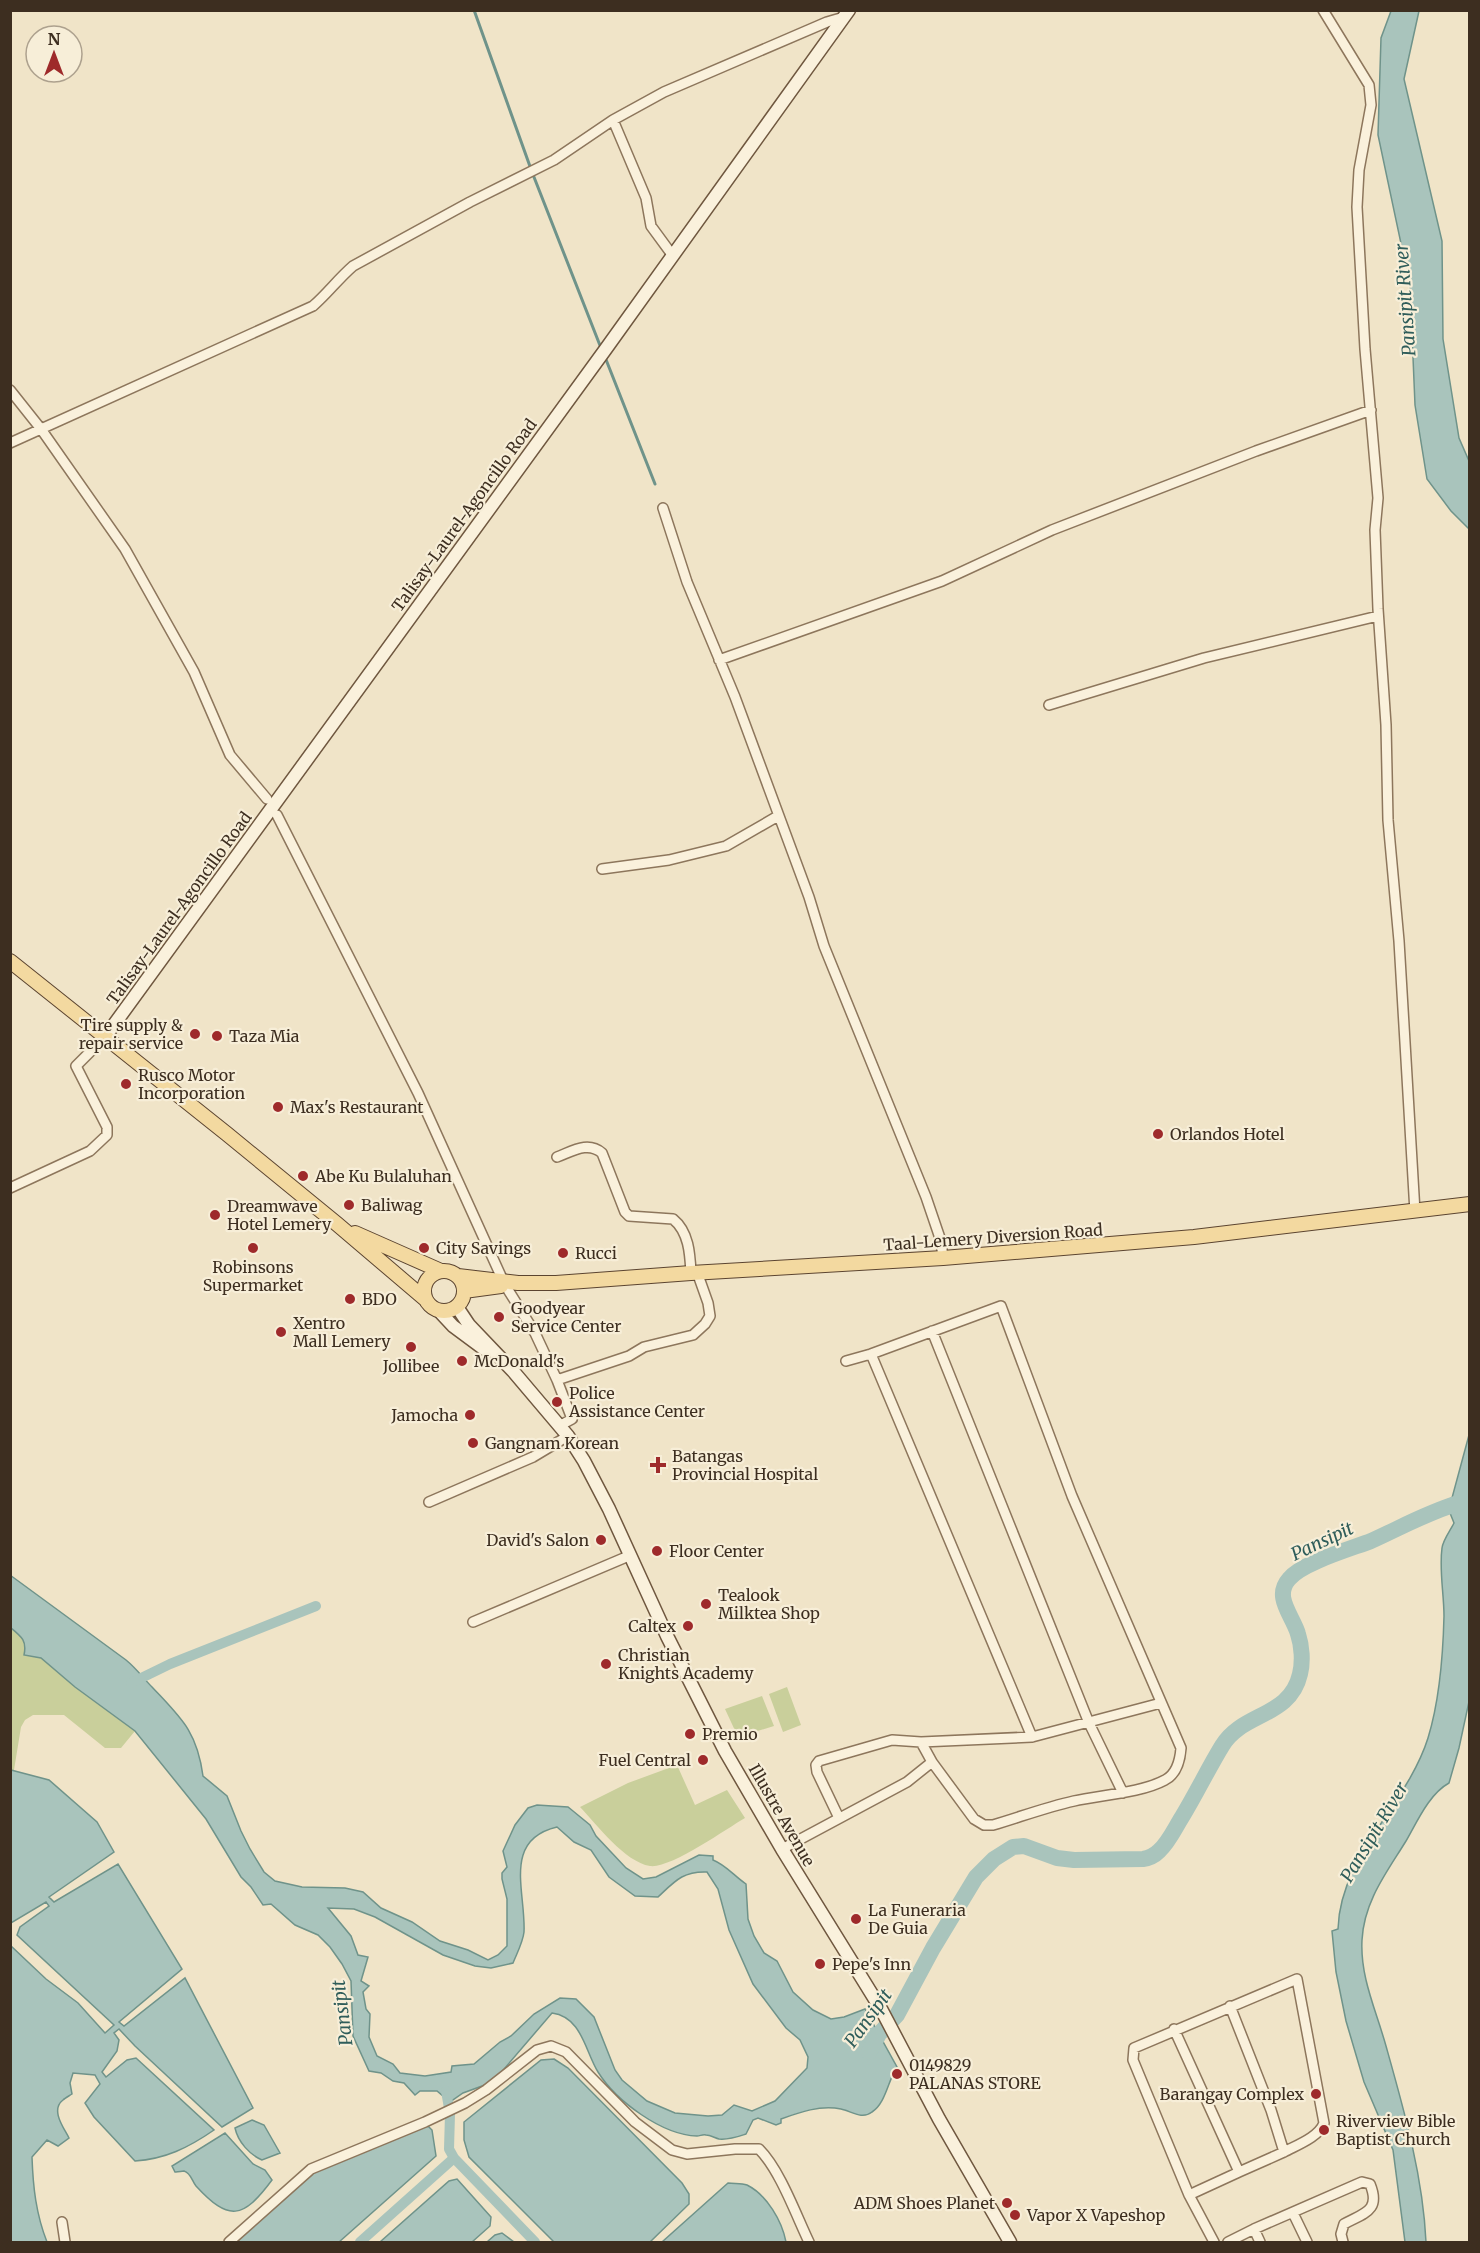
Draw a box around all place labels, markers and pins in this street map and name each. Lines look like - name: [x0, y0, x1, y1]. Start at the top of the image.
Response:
- place label: Tire supply & repair service: [79, 1015, 183, 1053]
- place label: Taza Mia: [229, 1026, 300, 1046]
- marker: Tire supply & repair service: [188, 1027, 202, 1041]
- marker: Taza Mia: [210, 1029, 224, 1043]
- place label: Rusco Motor Incorporation: [138, 1065, 246, 1103]
- marker: Rusco Motor Incorporation: [119, 1077, 133, 1091]
- place label: Max's Restaurant: [290, 1097, 424, 1117]
- marker: Max's Restaurant: [271, 1100, 285, 1114]
- place label: Orlandos Hotel: [1170, 1124, 1284, 1144]
- marker: Orlandos Hotel: [1151, 1127, 1165, 1141]
- place label: Abe Ku Bulaluhan: [314, 1166, 452, 1186]
- marker: Abe Ku Bulaluhan: [296, 1169, 310, 1183]
- place label: Baliwag: [361, 1195, 423, 1215]
- place label: Dreamwave Hotel Lemery: [227, 1196, 332, 1234]
- marker: Baliwag: [342, 1198, 356, 1212]
- marker: Dreamwave Hotel Lemery: [208, 1208, 222, 1222]
- place label: City Savings: [436, 1238, 531, 1258]
- marker: Robinsons Supermarket: [246, 1241, 260, 1255]
- marker: City Savings: [417, 1241, 431, 1255]
- place label: Rucci: [575, 1243, 617, 1263]
- marker: Rucci: [556, 1246, 570, 1260]
- place label: Robinsons Supermarket: [203, 1257, 304, 1295]
- place label: BDO: [362, 1289, 397, 1309]
- marker: BDO: [343, 1292, 357, 1306]
- place label: Goodyear Service Center: [511, 1298, 621, 1336]
- marker: Goodyear Service Center: [492, 1310, 506, 1324]
- place label: Xentro Mall Lemery: [293, 1313, 391, 1351]
- marker: Xentro Mall Lemery: [274, 1325, 288, 1339]
- marker: Jollibee: [404, 1340, 418, 1354]
- place label: McDonald's: [474, 1351, 564, 1371]
- marker: McDonald's: [455, 1354, 469, 1368]
- place label: Jollibee: [382, 1356, 439, 1376]
- place label: Police Assistance Center: [568, 1383, 705, 1421]
- marker: Police Assistance Center: [550, 1395, 564, 1409]
- place label: Jamocha: [390, 1405, 458, 1425]
- marker: Jamocha: [463, 1408, 477, 1422]
- place label: Gangnam Korean: [485, 1433, 619, 1453]
- marker: Gangnam Korean: [466, 1436, 480, 1450]
- place label: Batangas Provincial Hospital: [672, 1446, 818, 1484]
- marker: Batangas Provincial Hospital: [649, 1456, 667, 1474]
- place label: David's Salon: [486, 1530, 589, 1550]
- marker: David's Salon: [594, 1533, 608, 1547]
- place label: Floor Center: [669, 1541, 764, 1561]
- marker: Floor Center: [650, 1544, 664, 1558]
- place label: Tealook Milktea Shop: [718, 1585, 820, 1623]
- marker: Tealook Milktea Shop: [699, 1597, 713, 1611]
- place label: Caltex: [628, 1616, 676, 1636]
- marker: Caltex: [681, 1619, 695, 1633]
- place label: Christian Knights Academy: [618, 1645, 754, 1683]
- marker: Christian Knights Academy: [599, 1657, 613, 1671]
- place label: Premio: [702, 1724, 758, 1744]
- marker: Premio: [683, 1727, 697, 1741]
- place label: Fuel Central: [598, 1750, 691, 1770]
- marker: Fuel Central: [696, 1753, 710, 1767]
- place label: La Funeraria De Guia: [868, 1900, 966, 1938]
- marker: La Funeraria De Guia: [849, 1912, 863, 1926]
- place label: Pepe's Inn: [832, 1954, 911, 1974]
- marker: Pepe's Inn: [813, 1957, 827, 1971]
- place label: 0149829 PALANAS STORE: [909, 2055, 1042, 2093]
- marker: 0149829 PALANAS STORE: [890, 2067, 904, 2081]
- place label: Barangay Complex: [1160, 2084, 1304, 2104]
- marker: Barangay Complex: [1309, 2087, 1323, 2101]
- place label: Riverview Bible Baptist Church: [1336, 2111, 1455, 2149]
- marker: Riverview Bible Baptist Church: [1317, 2123, 1331, 2137]
- place label: ADM Shoes Planet: [853, 2193, 996, 2213]
- marker: ADM Shoes Planet: [1000, 2196, 1014, 2210]
- place label: Vapor X Vapeshop: [1026, 2205, 1166, 2225]
- marker: Vapor X Vapeshop: [1008, 2208, 1022, 2222]

